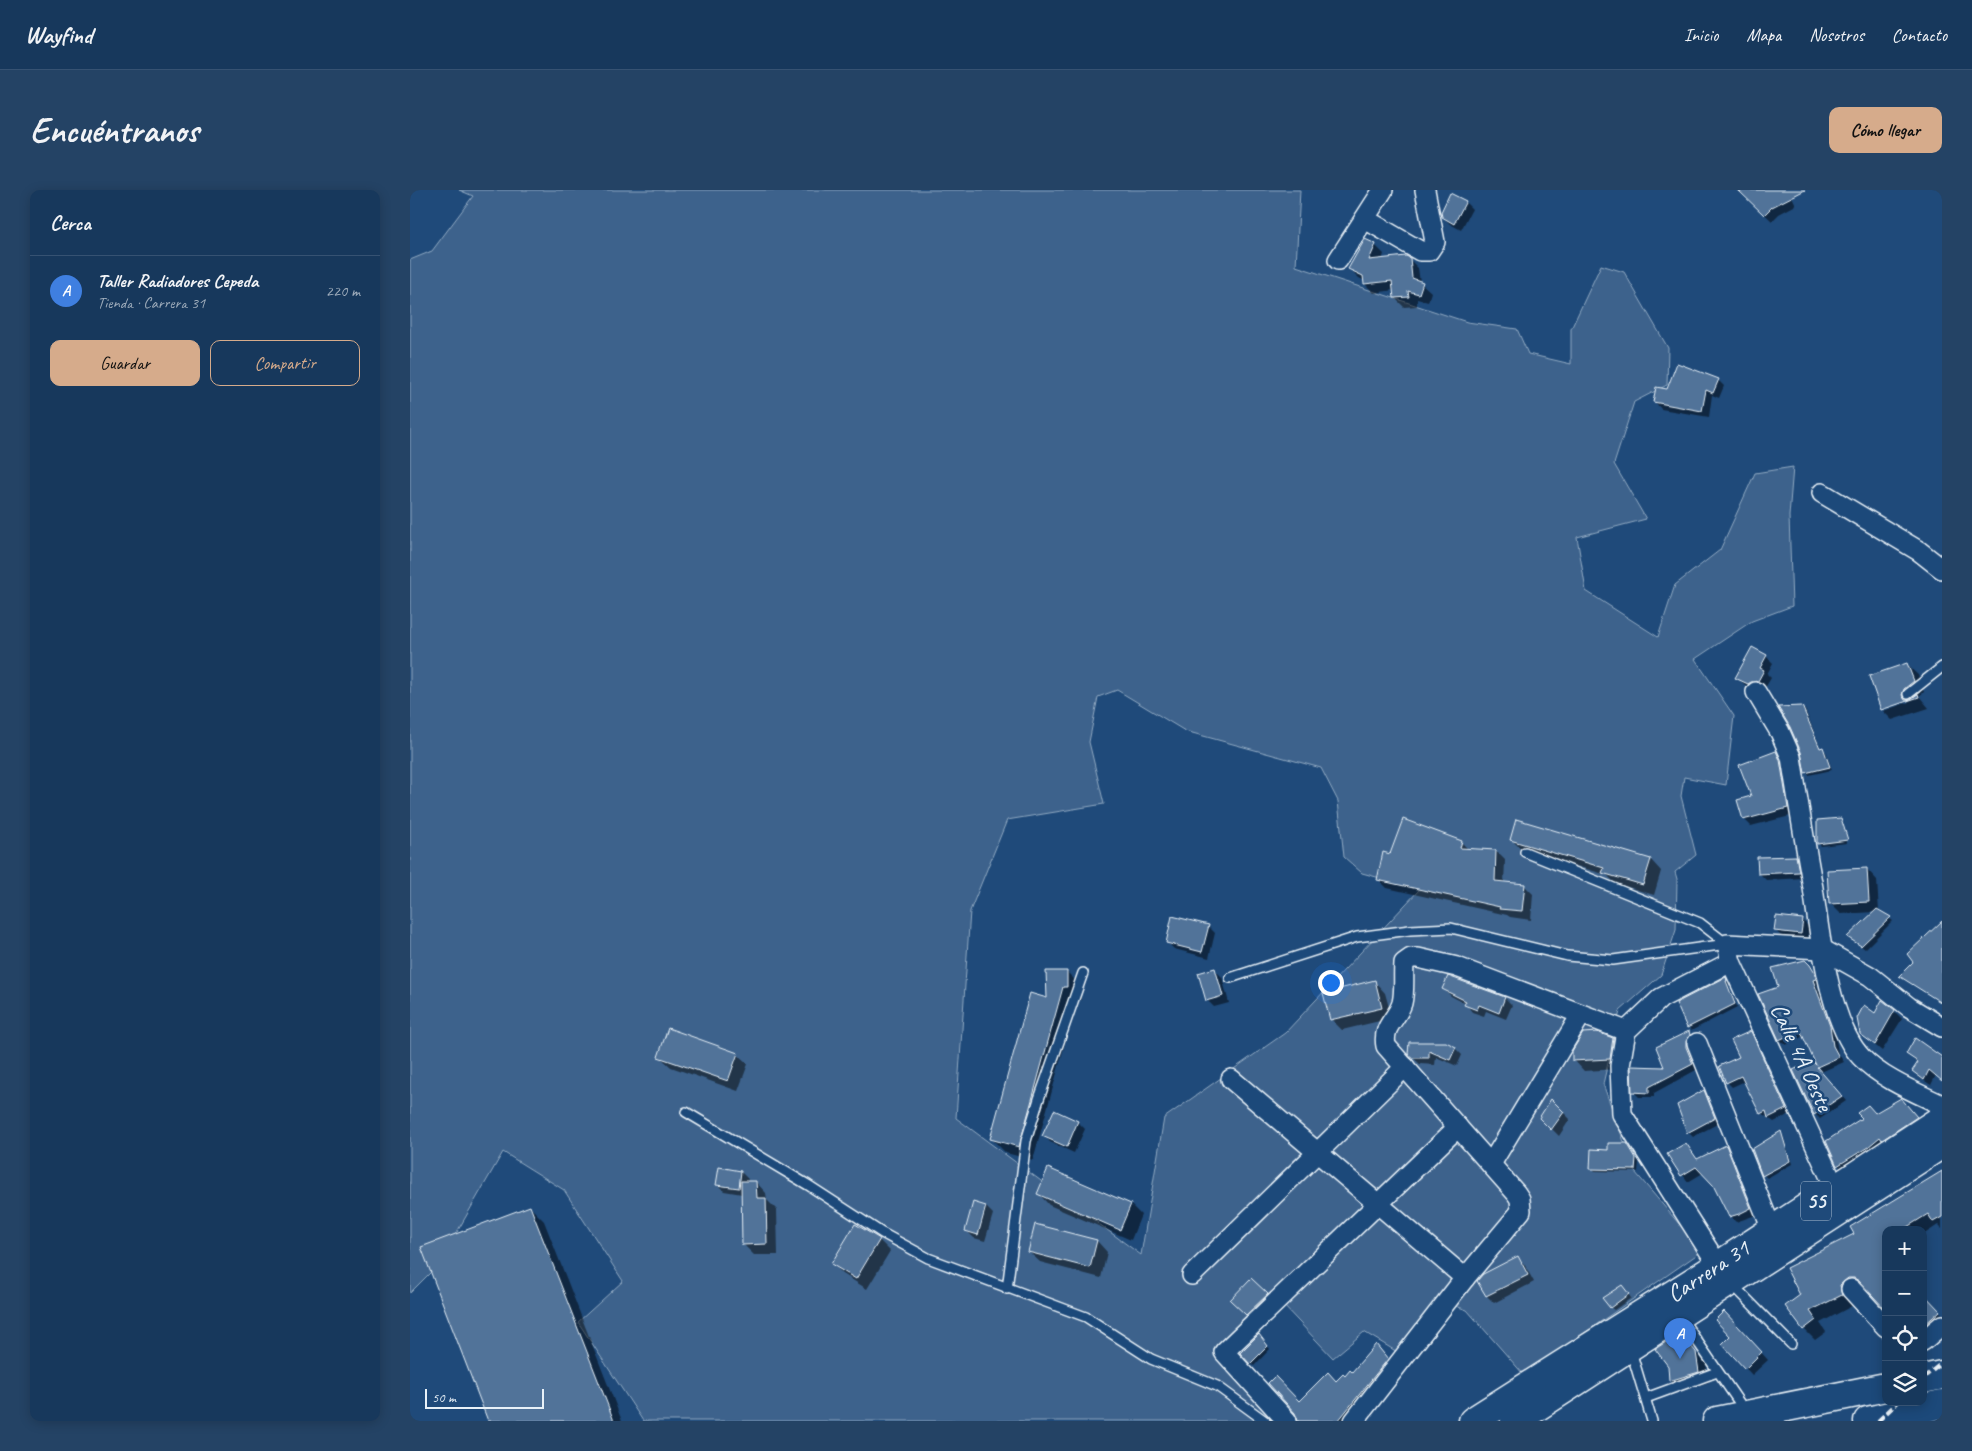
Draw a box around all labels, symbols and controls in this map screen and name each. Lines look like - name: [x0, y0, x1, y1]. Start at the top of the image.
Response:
- text: Wayfind: [25, 20, 92, 50]
- text: Inicio: [1684, 24, 1718, 46]
- text: Mapa: [1746, 24, 1781, 46]
- text: Nosotros: [1809, 24, 1864, 46]
- text: Contacto: [1892, 24, 1947, 46]
- button: Cómo llegar: [1829, 107, 1942, 153]
- text: Encuéntranos: [30, 108, 199, 153]
- text: Cerca: [50, 210, 91, 236]
- text: Taller Radiadores Cepeda: [97, 269, 258, 293]
- text: A: [62, 281, 70, 301]
- text: 220 m: [326, 281, 360, 301]
- text: Tienda · Carrera 31: [97, 293, 205, 313]
- button: Guardar: [50, 340, 200, 386]
- button: Compartir: [210, 340, 360, 386]
- your location: [1318, 970, 1344, 996]
- street label: Calle 4A Oeste: [1764, 998, 1841, 1118]
- road number: 55: [1801, 1181, 1831, 1220]
- map controls: [1882, 1226, 1927, 1406]
- button: +: [1882, 1226, 1927, 1271]
- street label: Carrera 31: [1661, 1233, 1756, 1309]
- button: −: [1882, 1271, 1927, 1316]
- button: locate: [1882, 1316, 1927, 1361]
- pin: A: [1664, 1318, 1696, 1359]
- button: layers: [1882, 1361, 1927, 1406]
- scale bar: [425, 1386, 544, 1409]
- text: 50 m: [432, 1389, 456, 1406]

